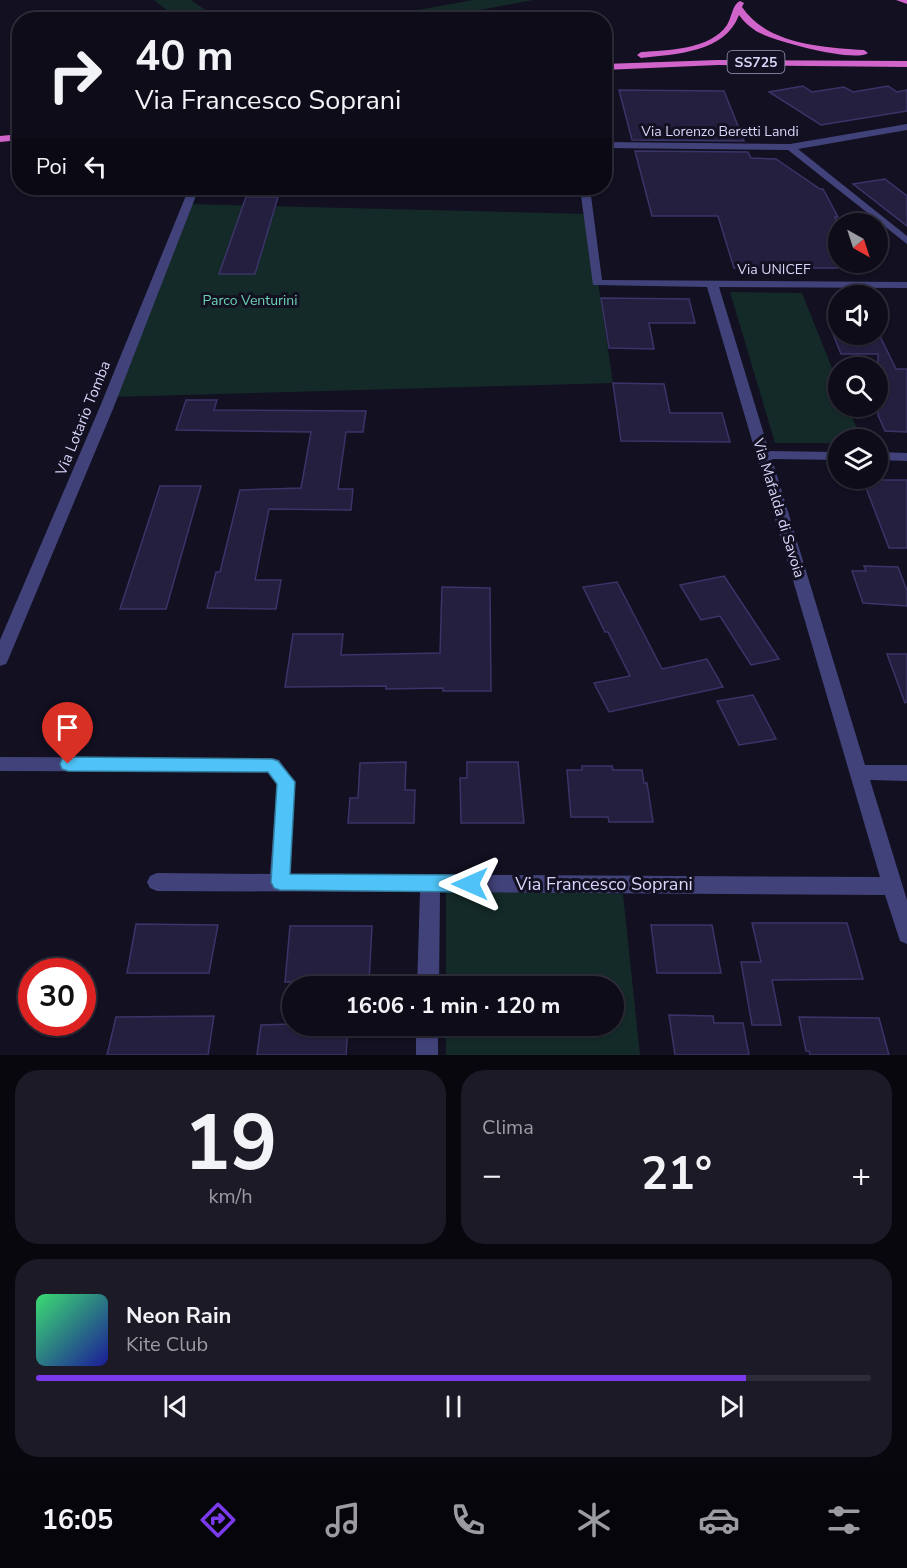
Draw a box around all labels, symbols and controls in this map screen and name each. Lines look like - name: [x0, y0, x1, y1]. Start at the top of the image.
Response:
- text: 40 m: [135, 28, 234, 85]
- icon: right: [36, 36, 114, 114]
- road number: SS725: [728, 51, 784, 73]
- text: Via Francesco Soprani: [135, 82, 401, 119]
- street label: Via Lorenzo Beretti Landi: [640, 122, 799, 141]
- icon: left: [79, 150, 112, 183]
- text: Poi: [36, 152, 67, 182]
- north arrow: [828, 213, 888, 273]
- map controls: [828, 213, 888, 489]
- street label: Via UNICEF: [736, 260, 811, 279]
- button: sound: [828, 285, 888, 345]
- park label: Parco Venturini: [202, 291, 298, 310]
- button: search: [828, 357, 888, 417]
- street label: Via Lotario Tomba: [51, 358, 115, 479]
- button: layers: [828, 429, 888, 489]
- street label: Via Mafalda di Savoia: [748, 435, 810, 580]
- pin: [42, 702, 93, 764]
- icon: arrive: [51, 711, 84, 744]
- position arrow: [438, 852, 502, 916]
- street label: Via Francesco Soprani: [514, 872, 693, 896]
- speed limit sign: 30: [18, 958, 96, 1036]
- text: 16:06 · 1 min · 120 m: [346, 991, 560, 1021]
- text: 19: [184, 1090, 277, 1197]
- text: Clima: [482, 1114, 534, 1141]
- text: 21°: [641, 1144, 712, 1205]
- text: −: [482, 1153, 502, 1198]
- text: +: [851, 1153, 871, 1198]
- text: km/h: [208, 1183, 253, 1210]
- text: Neon Rain: [126, 1301, 231, 1331]
- text: Kite Club: [126, 1331, 208, 1358]
- icon: previous: [159, 1390, 192, 1423]
- icon: pause: [437, 1390, 470, 1423]
- icon: next: [715, 1390, 748, 1423]
- icon: directions: [197, 1499, 239, 1541]
- icon: music: [322, 1499, 364, 1541]
- icon: phone: [447, 1499, 489, 1541]
- icon: climate: [573, 1499, 615, 1541]
- icon: car: [698, 1499, 740, 1541]
- icon: filters: [823, 1499, 865, 1541]
- text: 16:05: [42, 1502, 113, 1539]

